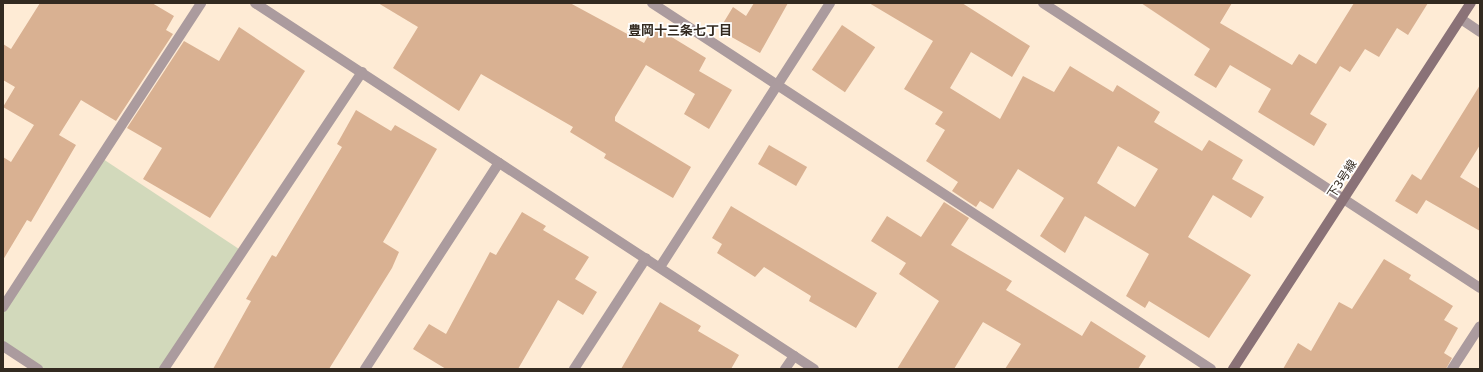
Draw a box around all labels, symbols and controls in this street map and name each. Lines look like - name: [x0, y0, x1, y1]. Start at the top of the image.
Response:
- district label: 豊岡十三条七丁目: [628, 22, 732, 38]
- street label: 下3号線: [1324, 157, 1360, 201]

